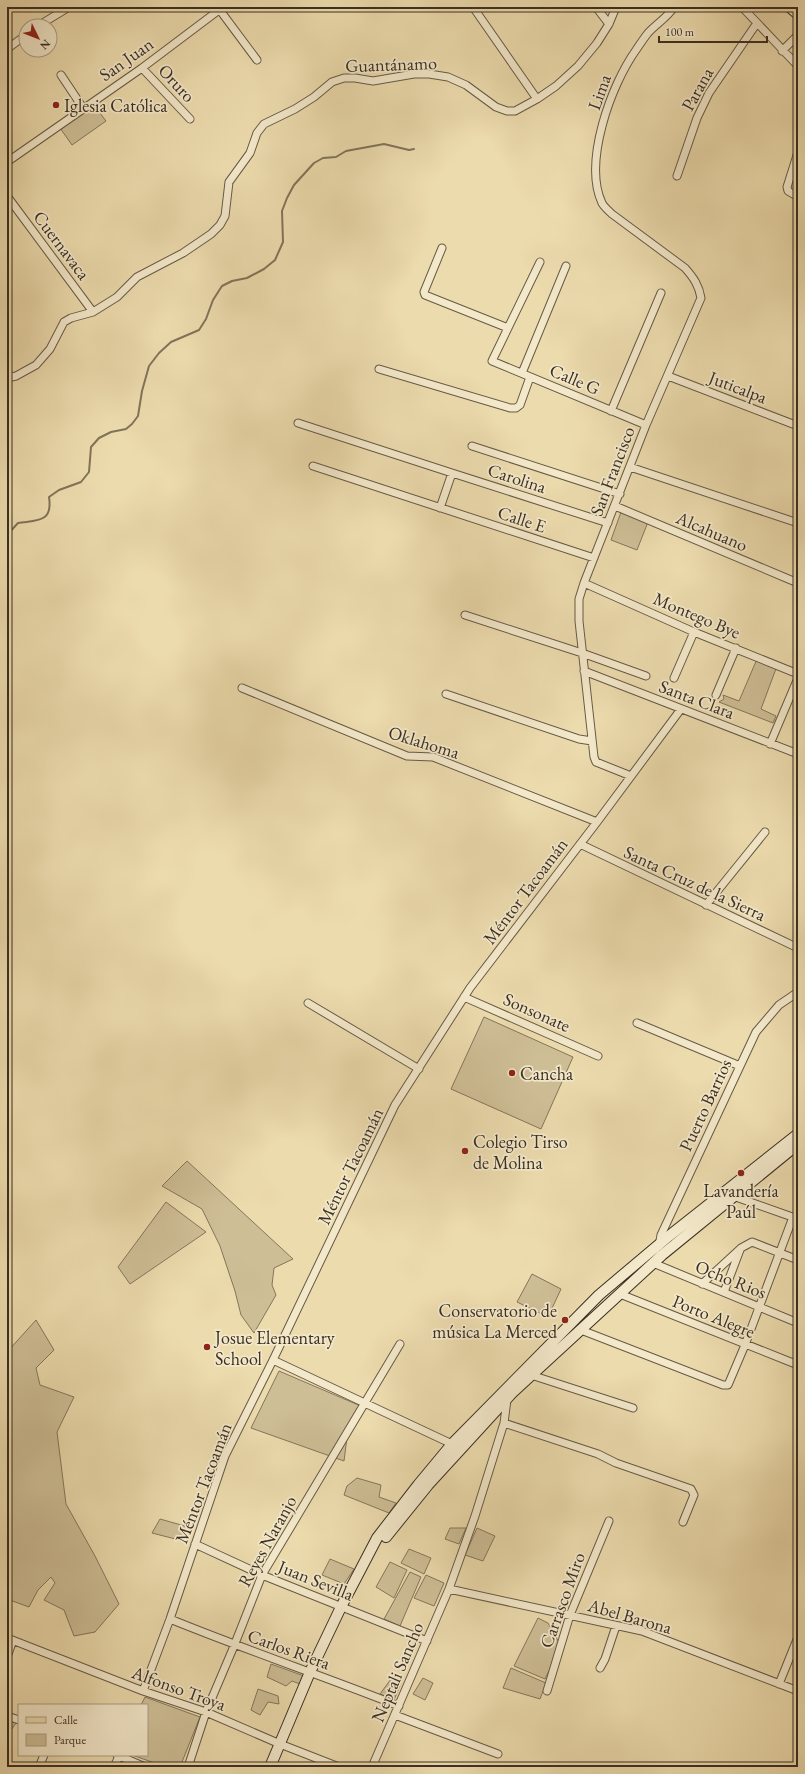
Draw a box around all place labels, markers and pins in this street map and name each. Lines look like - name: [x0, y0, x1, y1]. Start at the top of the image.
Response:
- place label: Iglesia Católica: [64, 94, 168, 117]
- marker: Iglesia Católica: [51, 100, 61, 110]
- place label: Cancha: [520, 1062, 574, 1085]
- marker: Cancha: [507, 1068, 517, 1078]
- place label: Colegio Tirso de Molina: [473, 1130, 568, 1174]
- marker: Colegio Tirso de Molina: [460, 1146, 470, 1156]
- marker: Lavandería Paúl: [736, 1168, 746, 1178]
- place label: Lavandería Paúl: [703, 1179, 779, 1223]
- place label: Conservatorio de música La Merced: [432, 1299, 558, 1343]
- marker: Conservatorio de música La Merced: [560, 1315, 570, 1325]
- place label: Josue Elementary School: [213, 1326, 335, 1370]
- marker: Josue Elementary School: [202, 1342, 212, 1352]

